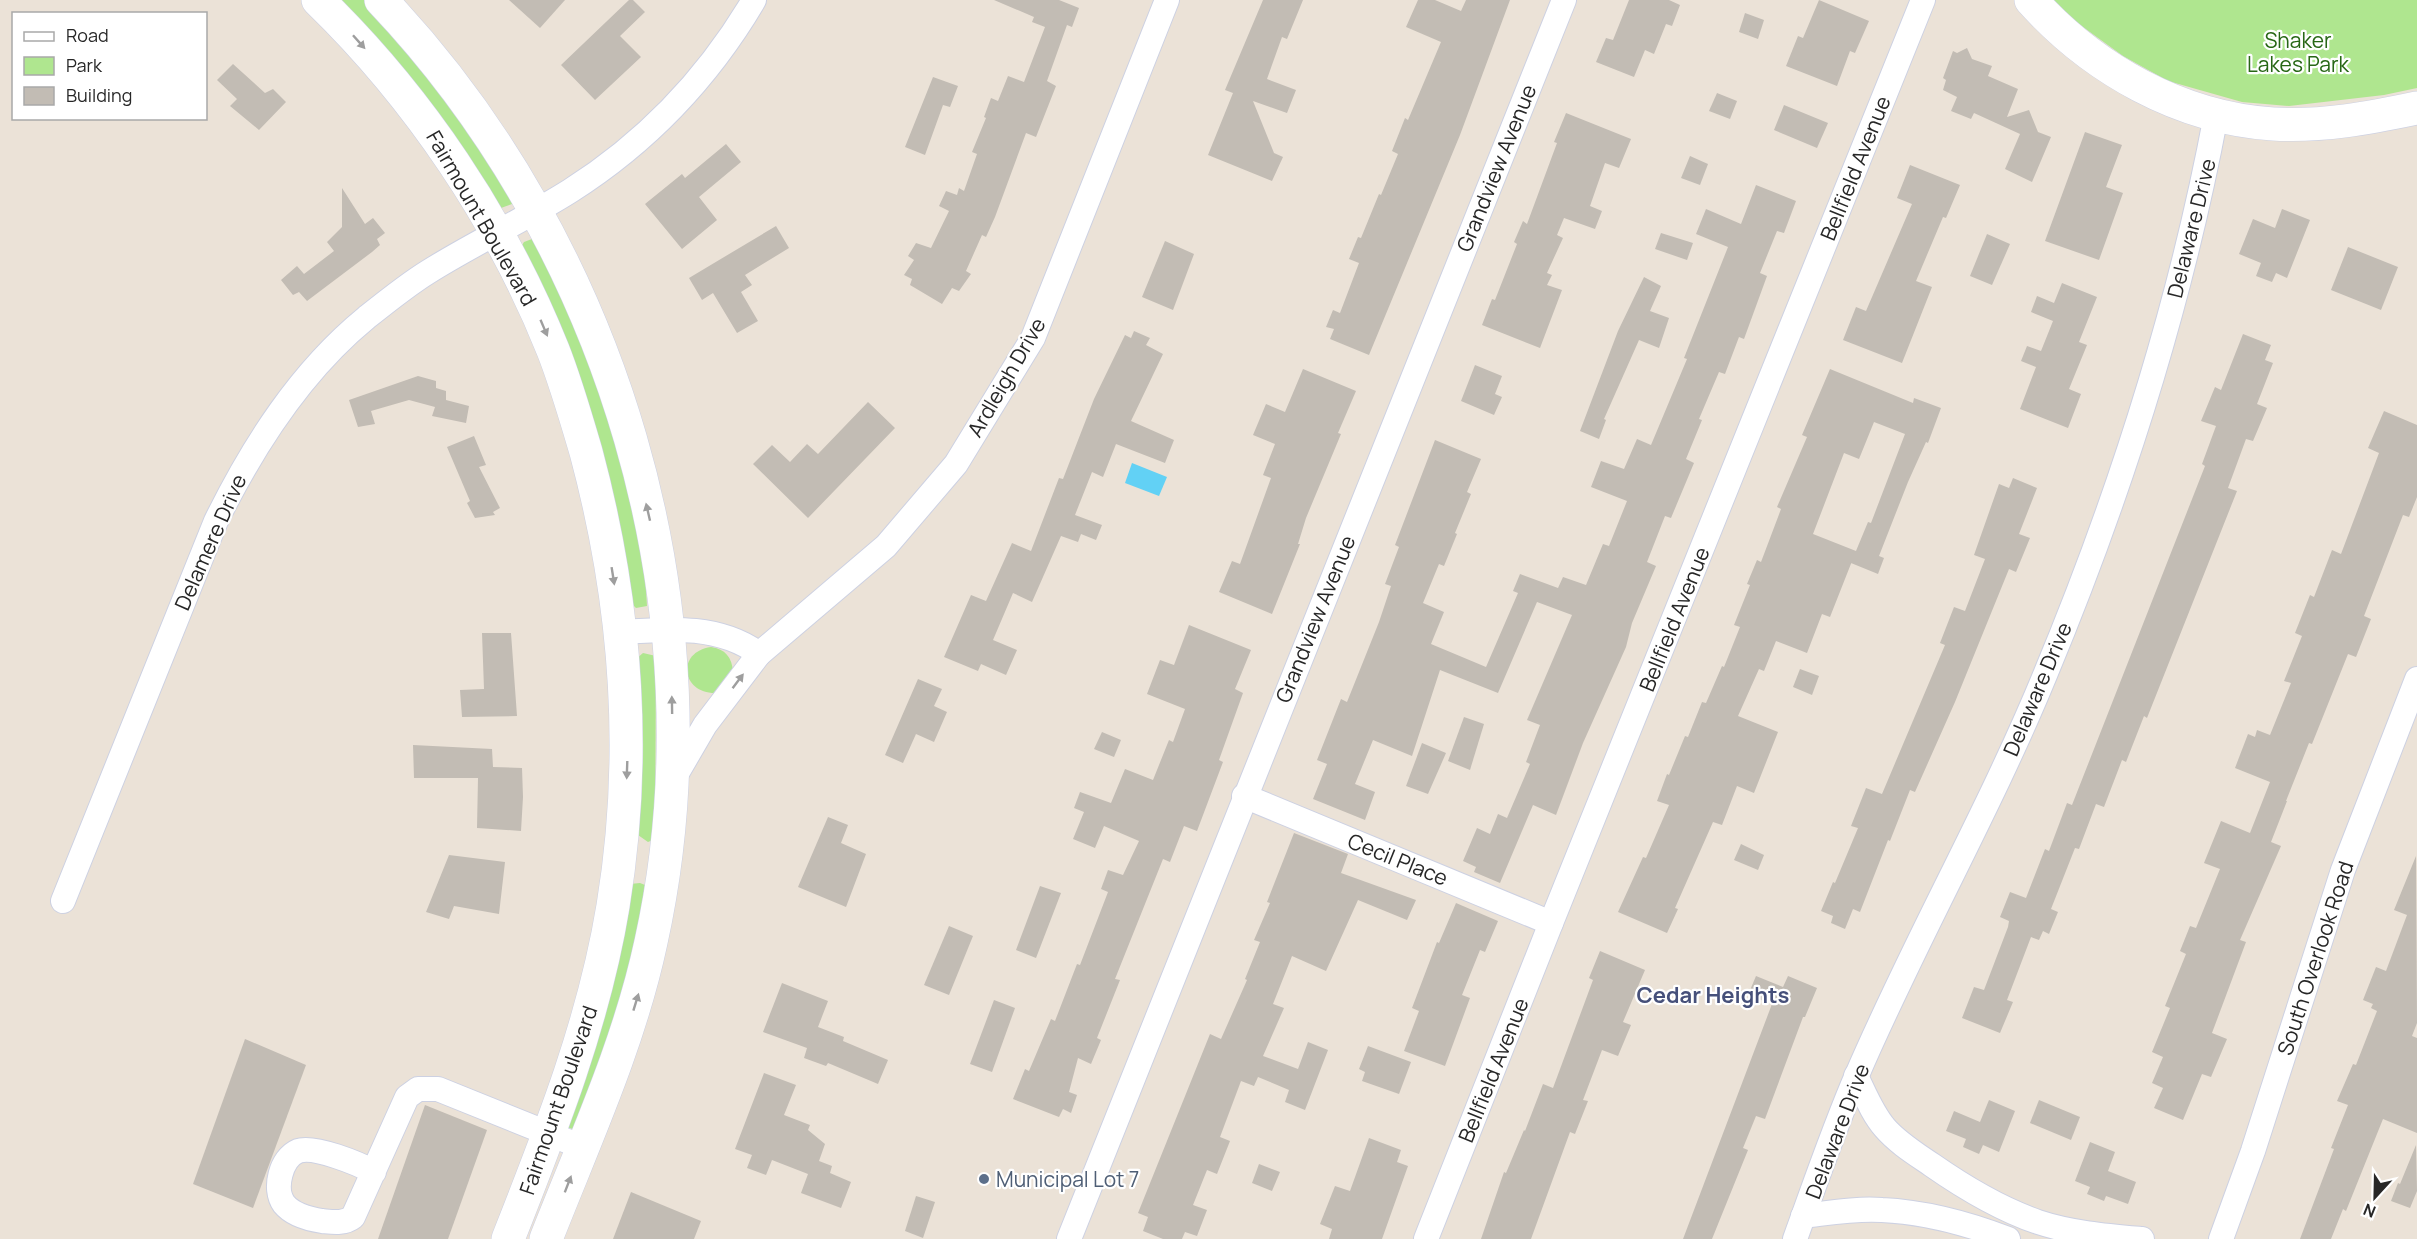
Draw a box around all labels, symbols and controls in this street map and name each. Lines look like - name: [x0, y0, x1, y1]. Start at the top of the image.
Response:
- legend: [12, 12, 207, 120]
- text: Road: [66, 23, 109, 47]
- park label: Shaker Lakes Park: [2247, 26, 2350, 78]
- one-way arrow: [351, 35, 365, 49]
- text: Park: [66, 53, 103, 77]
- street label: Grandview Avenue: [1450, 80, 1542, 256]
- text: Building: [66, 83, 132, 107]
- street label: Bellfield Avenue: [1813, 92, 1897, 244]
- street label: Fairmount Boulevard: [420, 125, 544, 311]
- street label: Delaware Drive: [2160, 155, 2222, 301]
- street label: Ardleigh Drive: [961, 312, 1051, 442]
- one-way arrow: [539, 319, 549, 337]
- street label: Delamere Drive: [168, 470, 252, 614]
- one-way arrow: [643, 502, 652, 521]
- street label: Grandview Avenue: [1269, 531, 1361, 707]
- street label: Bellfield Avenue: [1632, 543, 1716, 695]
- one-way arrow: [608, 566, 617, 585]
- street label: Delaware Drive: [1996, 618, 2078, 760]
- one-way arrow: [732, 673, 744, 689]
- one-way arrow: [667, 696, 676, 715]
- one-way arrow: [622, 760, 631, 779]
- street label: Cecil Place: [1344, 826, 1452, 892]
- street label: South Overlook Road: [2270, 857, 2360, 1059]
- district label: Cedar Heights: [1637, 980, 1790, 1010]
- one-way arrow: [632, 993, 641, 1011]
- street label: Bellfield Avenue: [1451, 994, 1535, 1146]
- street label: Fairmount Boulevard: [513, 1002, 603, 1198]
- street label: Delaware Drive: [1798, 1059, 1876, 1203]
- place label: Municipal Lot 7: [996, 1165, 1139, 1193]
- north arrow: [2345, 1167, 2405, 1227]
- marker: Municipal Lot 7: [977, 1172, 991, 1186]
- one-way arrow: [563, 1175, 573, 1193]
- text: N: [2360, 1199, 2379, 1223]

